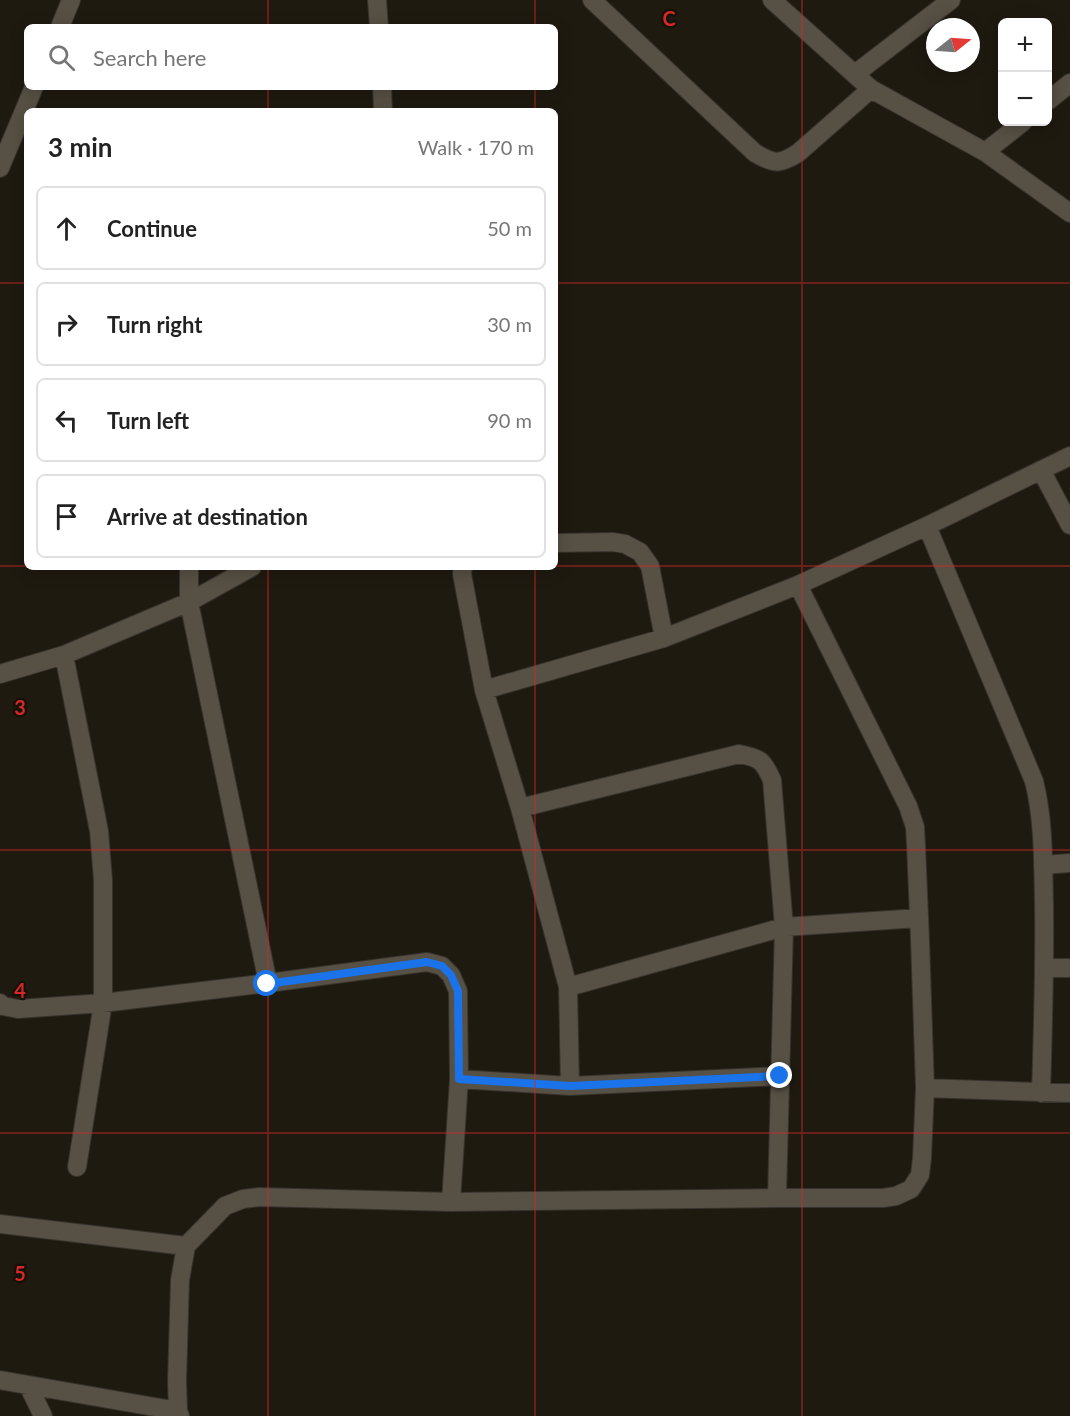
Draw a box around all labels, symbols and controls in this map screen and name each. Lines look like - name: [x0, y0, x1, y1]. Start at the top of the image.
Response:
- text: C: [662, 6, 676, 30]
- north arrow: [926, 18, 980, 72]
- map controls: [998, 18, 1052, 126]
- button: +: [998, 18, 1052, 72]
- search box: [24, 24, 558, 90]
- icon: search: [45, 41, 78, 74]
- text: Search here: [93, 44, 206, 71]
- button: −: [998, 72, 1052, 126]
- text: 3 min: [48, 131, 112, 163]
- text: Walk · 170 m: [418, 135, 534, 159]
- icon: ahead: [50, 212, 83, 245]
- text: Continue: [107, 215, 197, 242]
- text: 50 m: [487, 216, 532, 240]
- icon: right: [50, 308, 83, 341]
- text: Turn right: [107, 311, 202, 338]
- text: 30 m: [487, 312, 532, 336]
- icon: left: [50, 404, 83, 437]
- text: Turn left: [107, 407, 189, 434]
- text: 90 m: [487, 408, 532, 432]
- icon: arrive: [50, 500, 83, 533]
- text: Arrive at destination: [107, 503, 308, 530]
- text: 3: [14, 695, 26, 719]
- route start: [253, 970, 279, 996]
- text: 4: [14, 978, 26, 1002]
- route end: [766, 1062, 792, 1088]
- text: 5: [14, 1261, 26, 1285]

